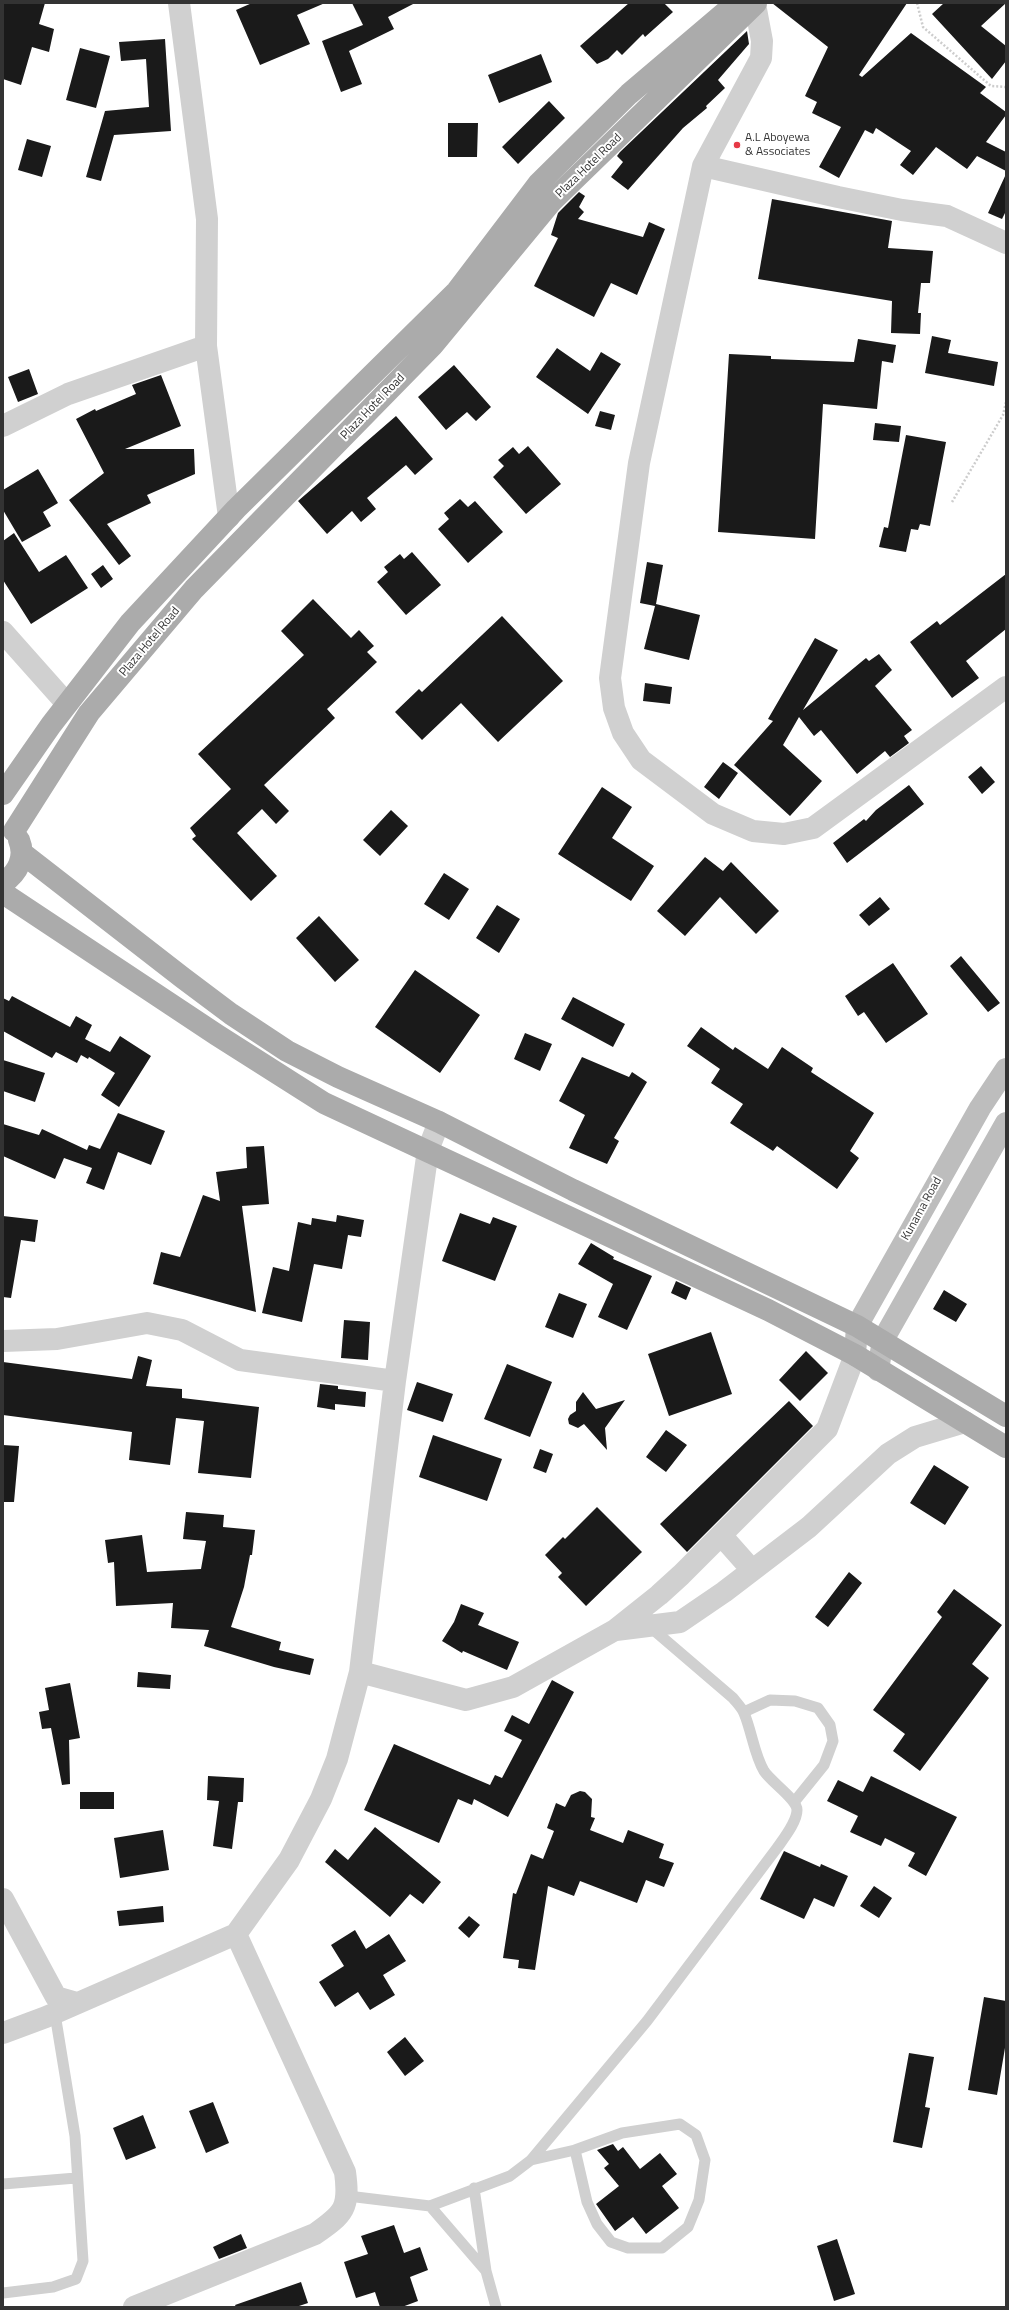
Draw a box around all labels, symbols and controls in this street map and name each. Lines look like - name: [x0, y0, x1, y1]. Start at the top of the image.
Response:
- street label: Plaza Hotel Road: [553, 131, 625, 201]
- place label: A.L Aboyewa & Associates: [745, 131, 810, 159]
- marker: A.L Aboyewa & Associates: [732, 140, 742, 150]
- street label: Plaza Hotel Road: [338, 371, 408, 443]
- street label: Plaza Hotel Road: [117, 604, 183, 680]
- street label: Kunama Road: [899, 1175, 945, 1243]

